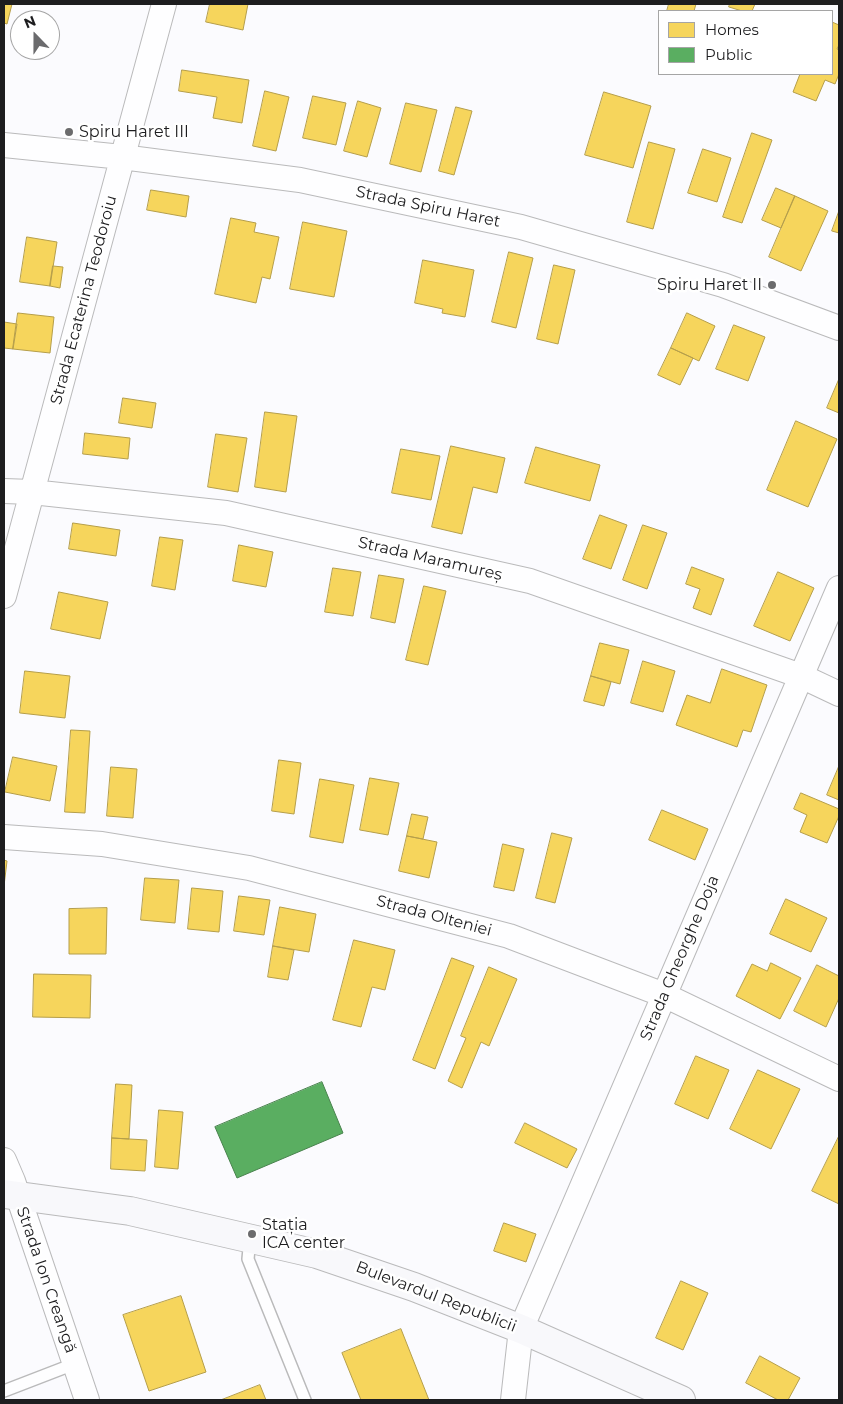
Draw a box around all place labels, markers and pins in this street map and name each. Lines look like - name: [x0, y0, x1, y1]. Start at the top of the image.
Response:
- place label: Spiru Haret III: [79, 122, 189, 142]
- marker: Spiru Haret III: [63, 126, 75, 138]
- place label: Spiru Haret II: [657, 275, 762, 295]
- marker: Spiru Haret II: [766, 279, 778, 291]
- place label: Stația ICA center: [262, 1215, 345, 1253]
- marker: Stația ICA center: [246, 1228, 258, 1240]

